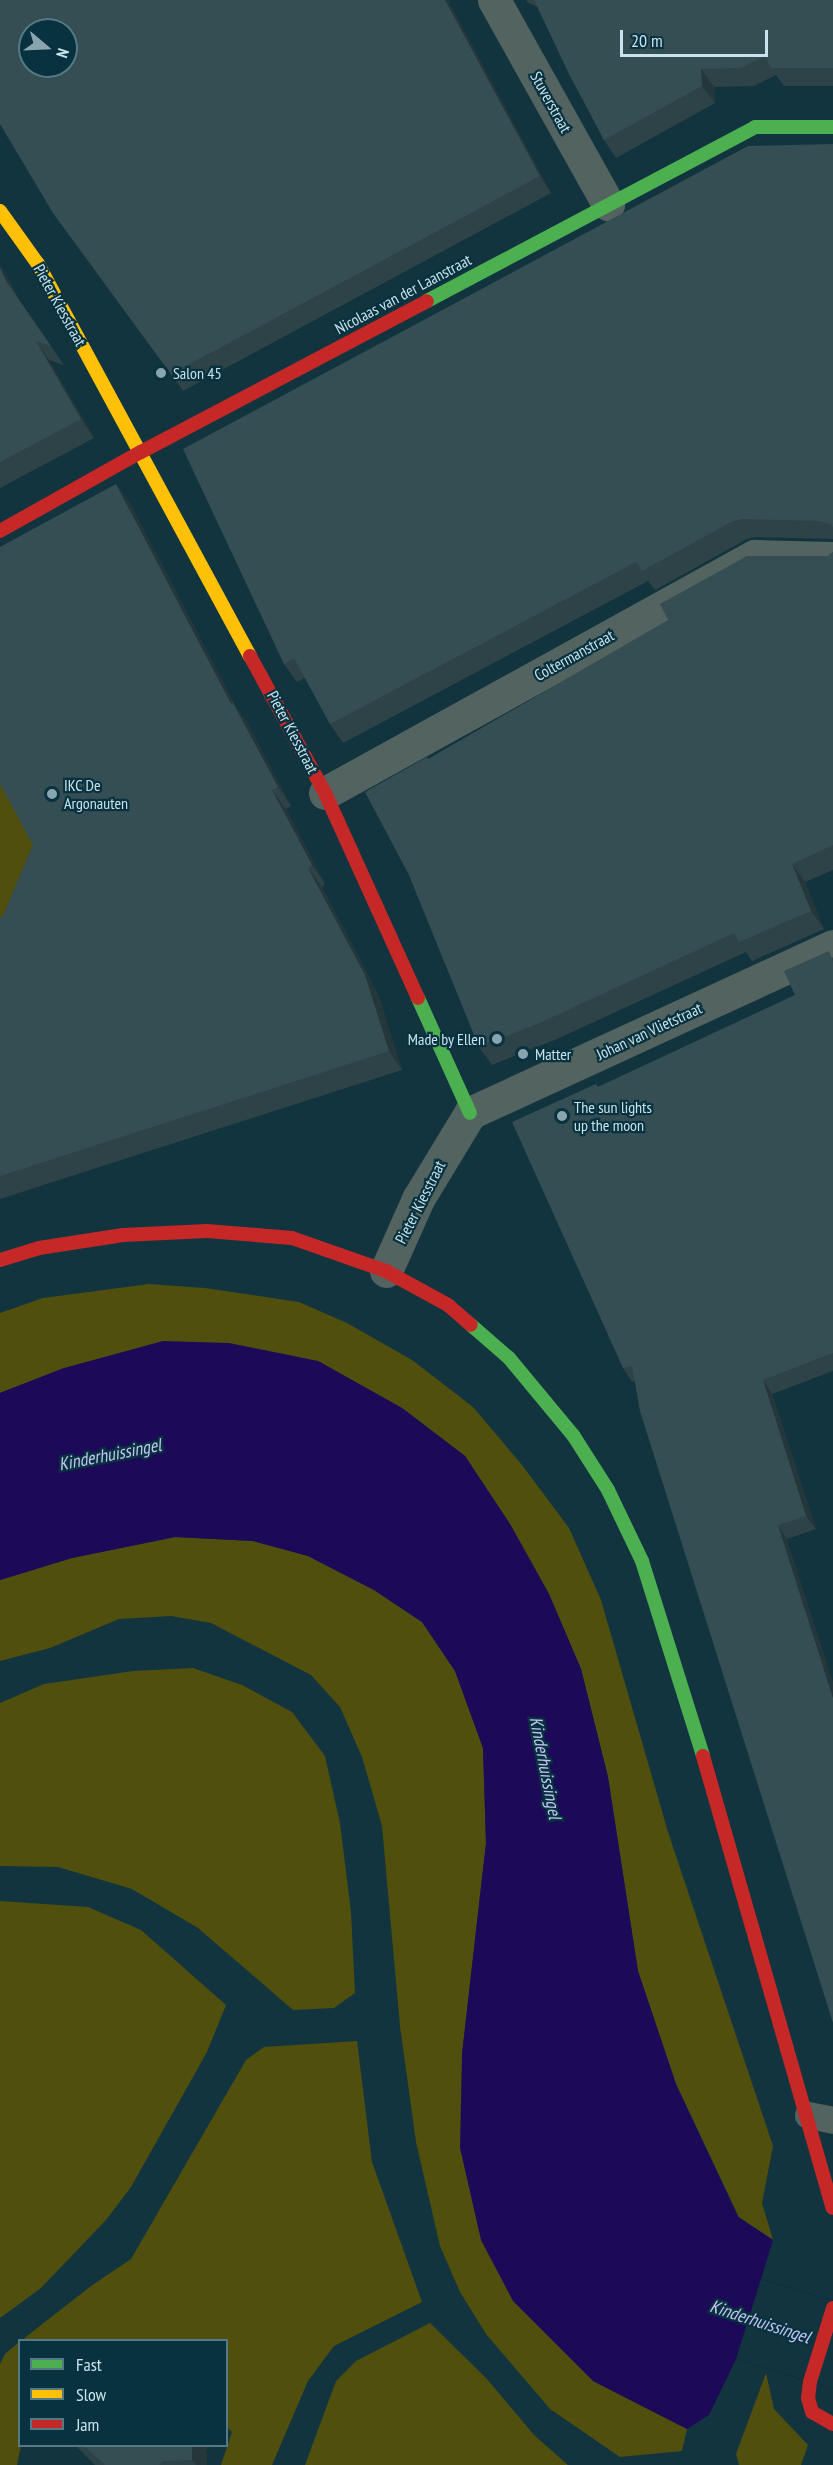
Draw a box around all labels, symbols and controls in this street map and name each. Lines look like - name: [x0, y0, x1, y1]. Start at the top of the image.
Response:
- north arrow: [18, 18, 78, 78]
- scale bar: [623, 18, 772, 56]
- text: 20 m: [631, 29, 663, 52]
- text: N: [52, 46, 74, 61]
- street label: Stuverstraat: [526, 68, 576, 136]
- street label: Nicolaas van der Laanstraat: [332, 250, 474, 338]
- street label: Pieter Kiesstraat: [30, 261, 90, 349]
- place label: Salon 45: [173, 363, 222, 383]
- marker: Salon 45: [154, 366, 168, 380]
- street label: Coltermanstraat: [531, 625, 617, 685]
- street label: Pieter Kiesstraat: [263, 687, 323, 777]
- place label: IKC De Argonauten: [64, 775, 128, 813]
- marker: IKC De Argonauten: [45, 787, 59, 801]
- street label: Johan van Vlietstraat: [593, 998, 705, 1064]
- place label: Made by Ellen: [407, 1029, 485, 1049]
- marker: Made by Ellen: [490, 1032, 504, 1046]
- place label: Matter: [535, 1044, 571, 1064]
- marker: Matter: [516, 1047, 530, 1061]
- place label: The sun lights up the moon: [574, 1097, 652, 1135]
- marker: The sun lights up the moon: [555, 1109, 569, 1123]
- street label: Pieter Kiesstraat: [391, 1157, 449, 1247]
- water label: Kinderhuissingel: [57, 1434, 163, 1476]
- water label: Kinderhuissingel: [524, 1715, 566, 1821]
- water label: Kinderhuissingel: [707, 2296, 813, 2348]
- legend: [18, 2339, 228, 2447]
- text: Fast: [76, 2353, 102, 2376]
- text: Slow: [76, 2383, 106, 2406]
- text: Jam: [76, 2413, 99, 2436]

